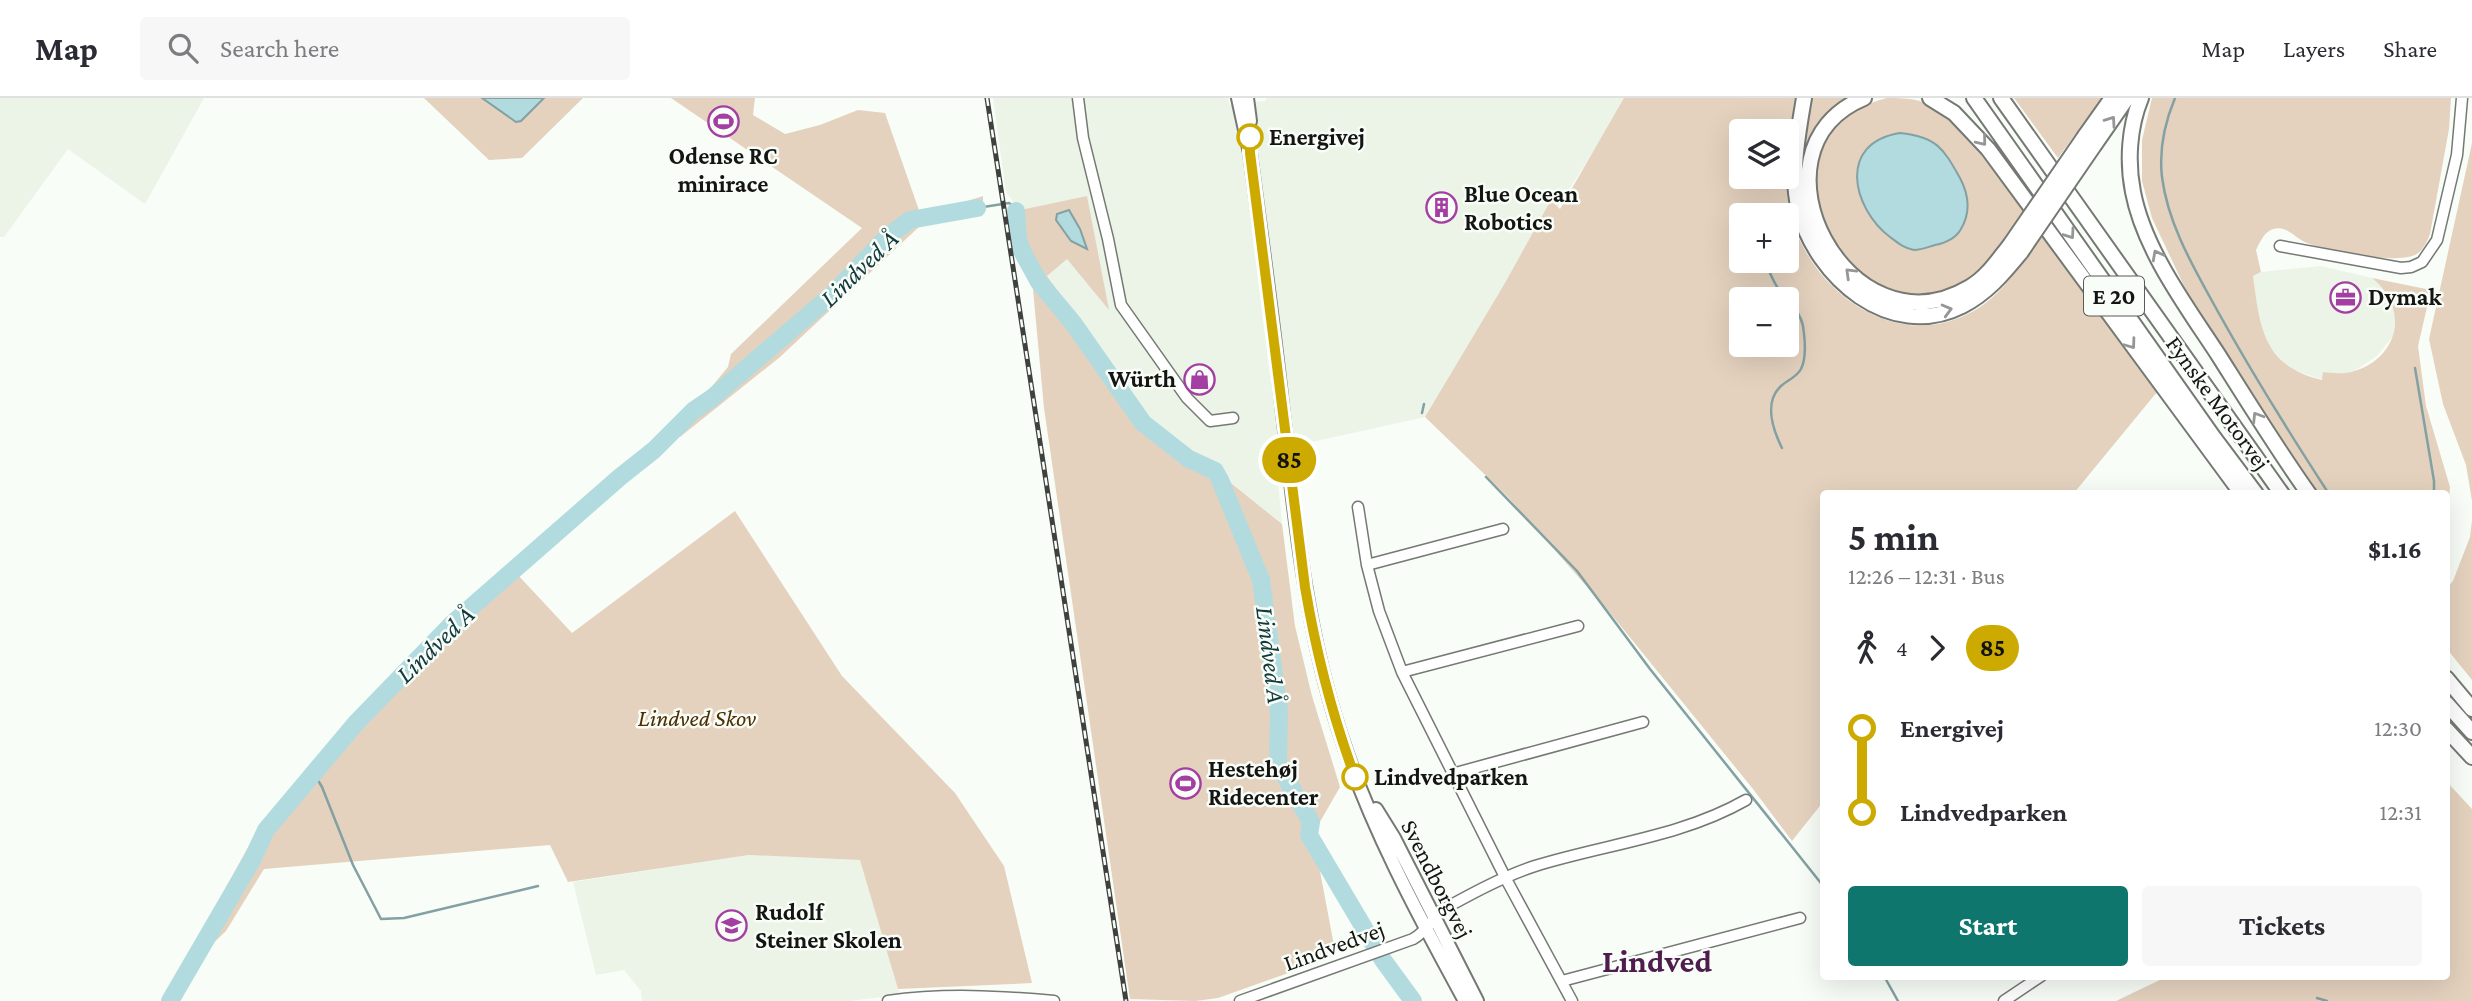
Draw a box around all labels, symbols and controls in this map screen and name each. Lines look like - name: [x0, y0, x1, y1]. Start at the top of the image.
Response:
- search box: [140, 17, 630, 80]
- icon: search: [164, 29, 202, 67]
- text: Map: [35, 30, 98, 67]
- text: Search here: [220, 34, 339, 63]
- text: Map: [2201, 35, 2245, 62]
- text: Layers: [2283, 35, 2345, 62]
- text: Share: [2383, 35, 2437, 62]
- sports icon: Odense RC minirace: [706, 105, 740, 139]
- one-way arrow: [2103, 116, 2115, 129]
- map controls: [1729, 119, 1799, 357]
- button: layers: [1729, 119, 1799, 189]
- place label: Energivej: [1269, 123, 1365, 151]
- marker: Energivej: [1237, 124, 1263, 150]
- one-way arrow: [1973, 134, 1986, 146]
- place label: Odense RC minirace: [668, 142, 778, 197]
- place label: Blue Ocean Robotics: [1464, 180, 1579, 235]
- building icon: Blue Ocean Robotics: [1424, 191, 1458, 225]
- button: +: [1729, 203, 1799, 273]
- water label: Lindved Å: [814, 224, 905, 313]
- one-way arrow: [2062, 226, 2074, 239]
- one-way arrow: [2152, 249, 2165, 262]
- one-way arrow: [1845, 268, 1858, 281]
- road number: E 20: [2084, 276, 2144, 316]
- office icon: Dymak: [2328, 280, 2362, 314]
- place label: Dymak: [2368, 283, 2442, 310]
- button: −: [1729, 287, 1799, 357]
- one-way arrow: [1941, 304, 1953, 318]
- street label: Fynske Motorvej: [2161, 330, 2276, 475]
- one-way arrow: [2123, 336, 2135, 349]
- shop icon: Würth: [1182, 362, 1216, 396]
- place label: Würth: [1107, 365, 1176, 392]
- one-way arrow: [2253, 411, 2266, 424]
- line badge: 85: [1258, 437, 1320, 483]
- text: 85: [1276, 446, 1302, 473]
- text: 5 min: [1848, 516, 1939, 558]
- text: $1.16: [2368, 535, 2422, 564]
- text: 12:26 – 12:31 · Bus: [1848, 563, 2005, 589]
- water label: Lindved Å: [390, 600, 481, 689]
- water label: Lindved Å: [1250, 605, 1291, 705]
- icon: walk: [1848, 629, 1886, 667]
- icon: forward: [1918, 629, 1956, 667]
- text: 85: [1980, 634, 2005, 661]
- text: 4: [1896, 635, 1908, 661]
- park label: Lindved Skov: [638, 704, 756, 731]
- text: Energivej: [1900, 714, 2004, 743]
- text: 12:30: [2374, 715, 2422, 741]
- place label: Hestehøj Ridecenter: [1208, 755, 1319, 810]
- place label: Lindvedparken: [1374, 763, 1529, 790]
- marker: Lindvedparken: [1342, 764, 1368, 790]
- sports icon: Hestehøj Ridecenter: [1168, 766, 1202, 800]
- text: Lindvedparken: [1900, 798, 2067, 827]
- text: 12:31: [2380, 799, 2422, 825]
- street label: Svendborgvej: [1396, 815, 1479, 942]
- button: Start: [1848, 886, 2128, 966]
- button: Tickets: [2142, 886, 2422, 966]
- place label: Rudolf Steiner Skolen: [755, 898, 902, 953]
- school or university icon: Rudolf Steiner Skolen: [715, 909, 749, 943]
- street label: Lindvedvej: [1280, 915, 1388, 976]
- district label: Lindved: [1602, 943, 1712, 979]

